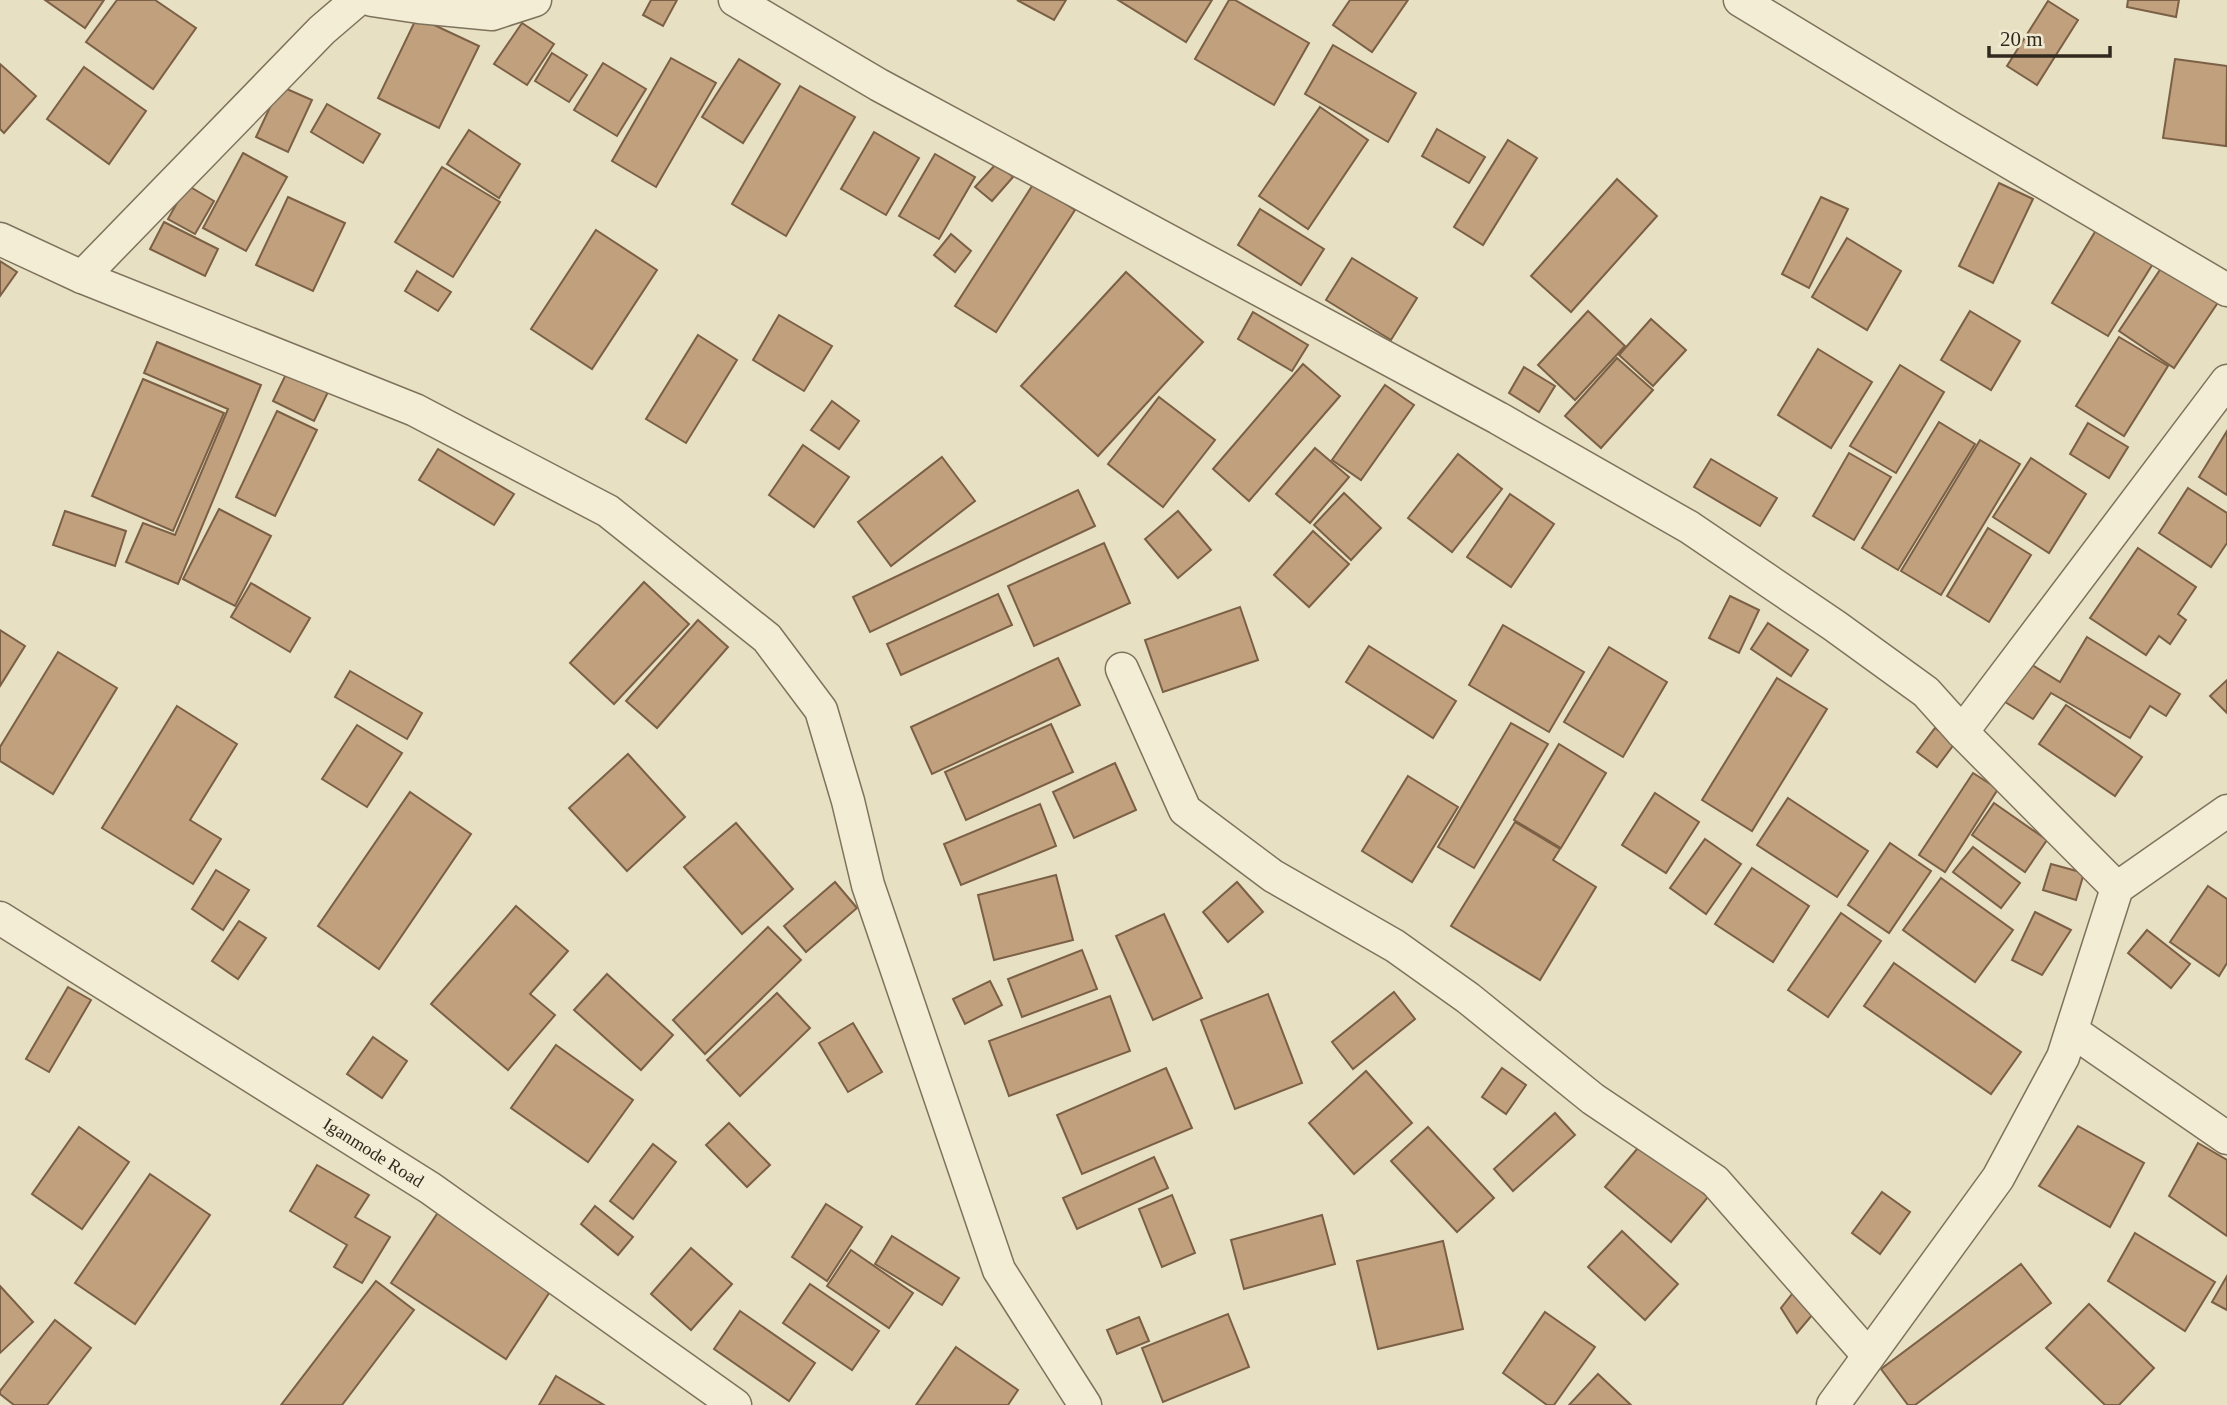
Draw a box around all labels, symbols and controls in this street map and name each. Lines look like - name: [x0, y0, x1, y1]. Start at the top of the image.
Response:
- scale bar: [1989, 14, 2110, 58]
- text: 20 m: [2000, 27, 2043, 51]
- street label: Iganmode Road: [320, 1114, 427, 1191]

